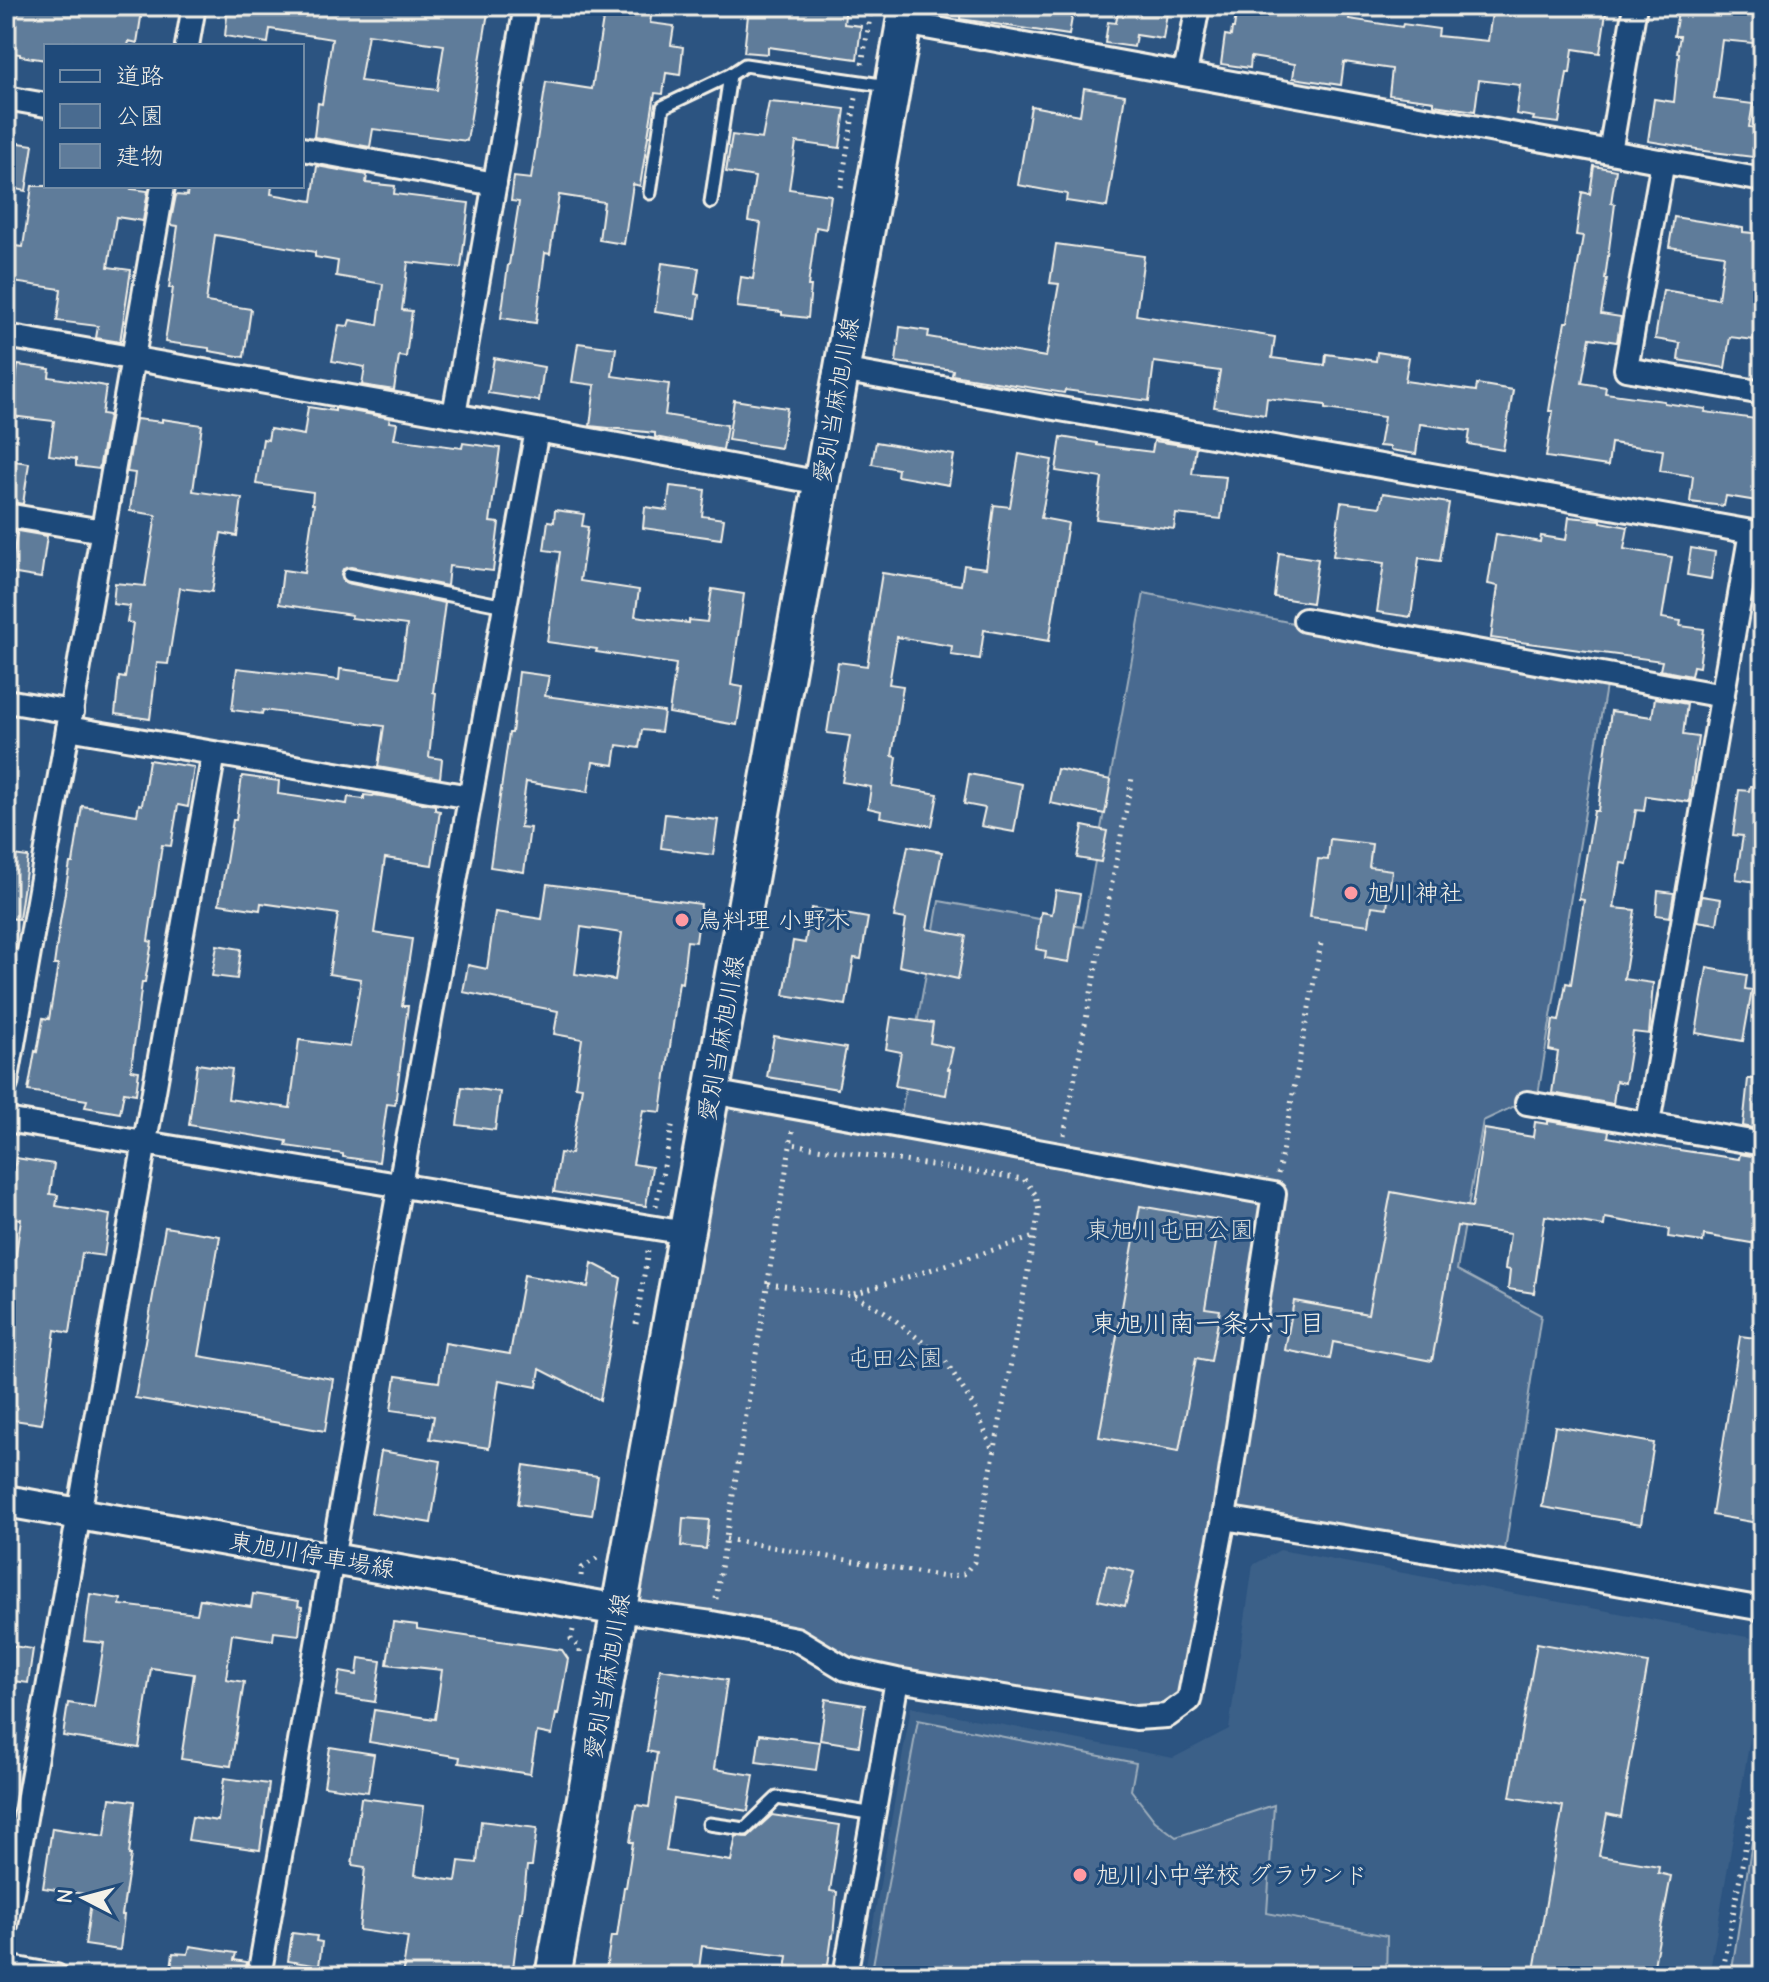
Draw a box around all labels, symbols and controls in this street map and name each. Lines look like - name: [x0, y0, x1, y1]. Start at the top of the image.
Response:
- legend: [44, 44, 304, 188]
- text: 道路: [116, 62, 164, 90]
- text: 公園: [116, 102, 164, 130]
- text: 建物: [116, 142, 164, 170]
- street label: 愛別当麻旭川線: [808, 315, 864, 485]
- place label: 旭川神社: [1367, 879, 1463, 907]
- marker: 旭川神社: [1342, 884, 1360, 902]
- place label: 鳥料理 小野木: [698, 906, 850, 934]
- marker: 鳥料理 小野木: [673, 911, 691, 929]
- street label: 愛別当麻旭川線: [693, 953, 749, 1123]
- park label: 東旭川屯田公園: [1086, 1216, 1254, 1244]
- district label: 東旭川南一条六丁目: [1091, 1309, 1325, 1339]
- park label: 屯田公園: [847, 1344, 943, 1372]
- street label: 東旭川停車場線: [227, 1527, 397, 1583]
- street label: 愛別当麻旭川線: [579, 1591, 635, 1761]
- north arrow: [44, 1858, 124, 1938]
- place label: 旭川小中学校 グラウンド: [1096, 1861, 1368, 1889]
- marker: 旭川小中学校 グラウンド: [1071, 1866, 1089, 1884]
- text: N: [51, 1888, 79, 1905]

